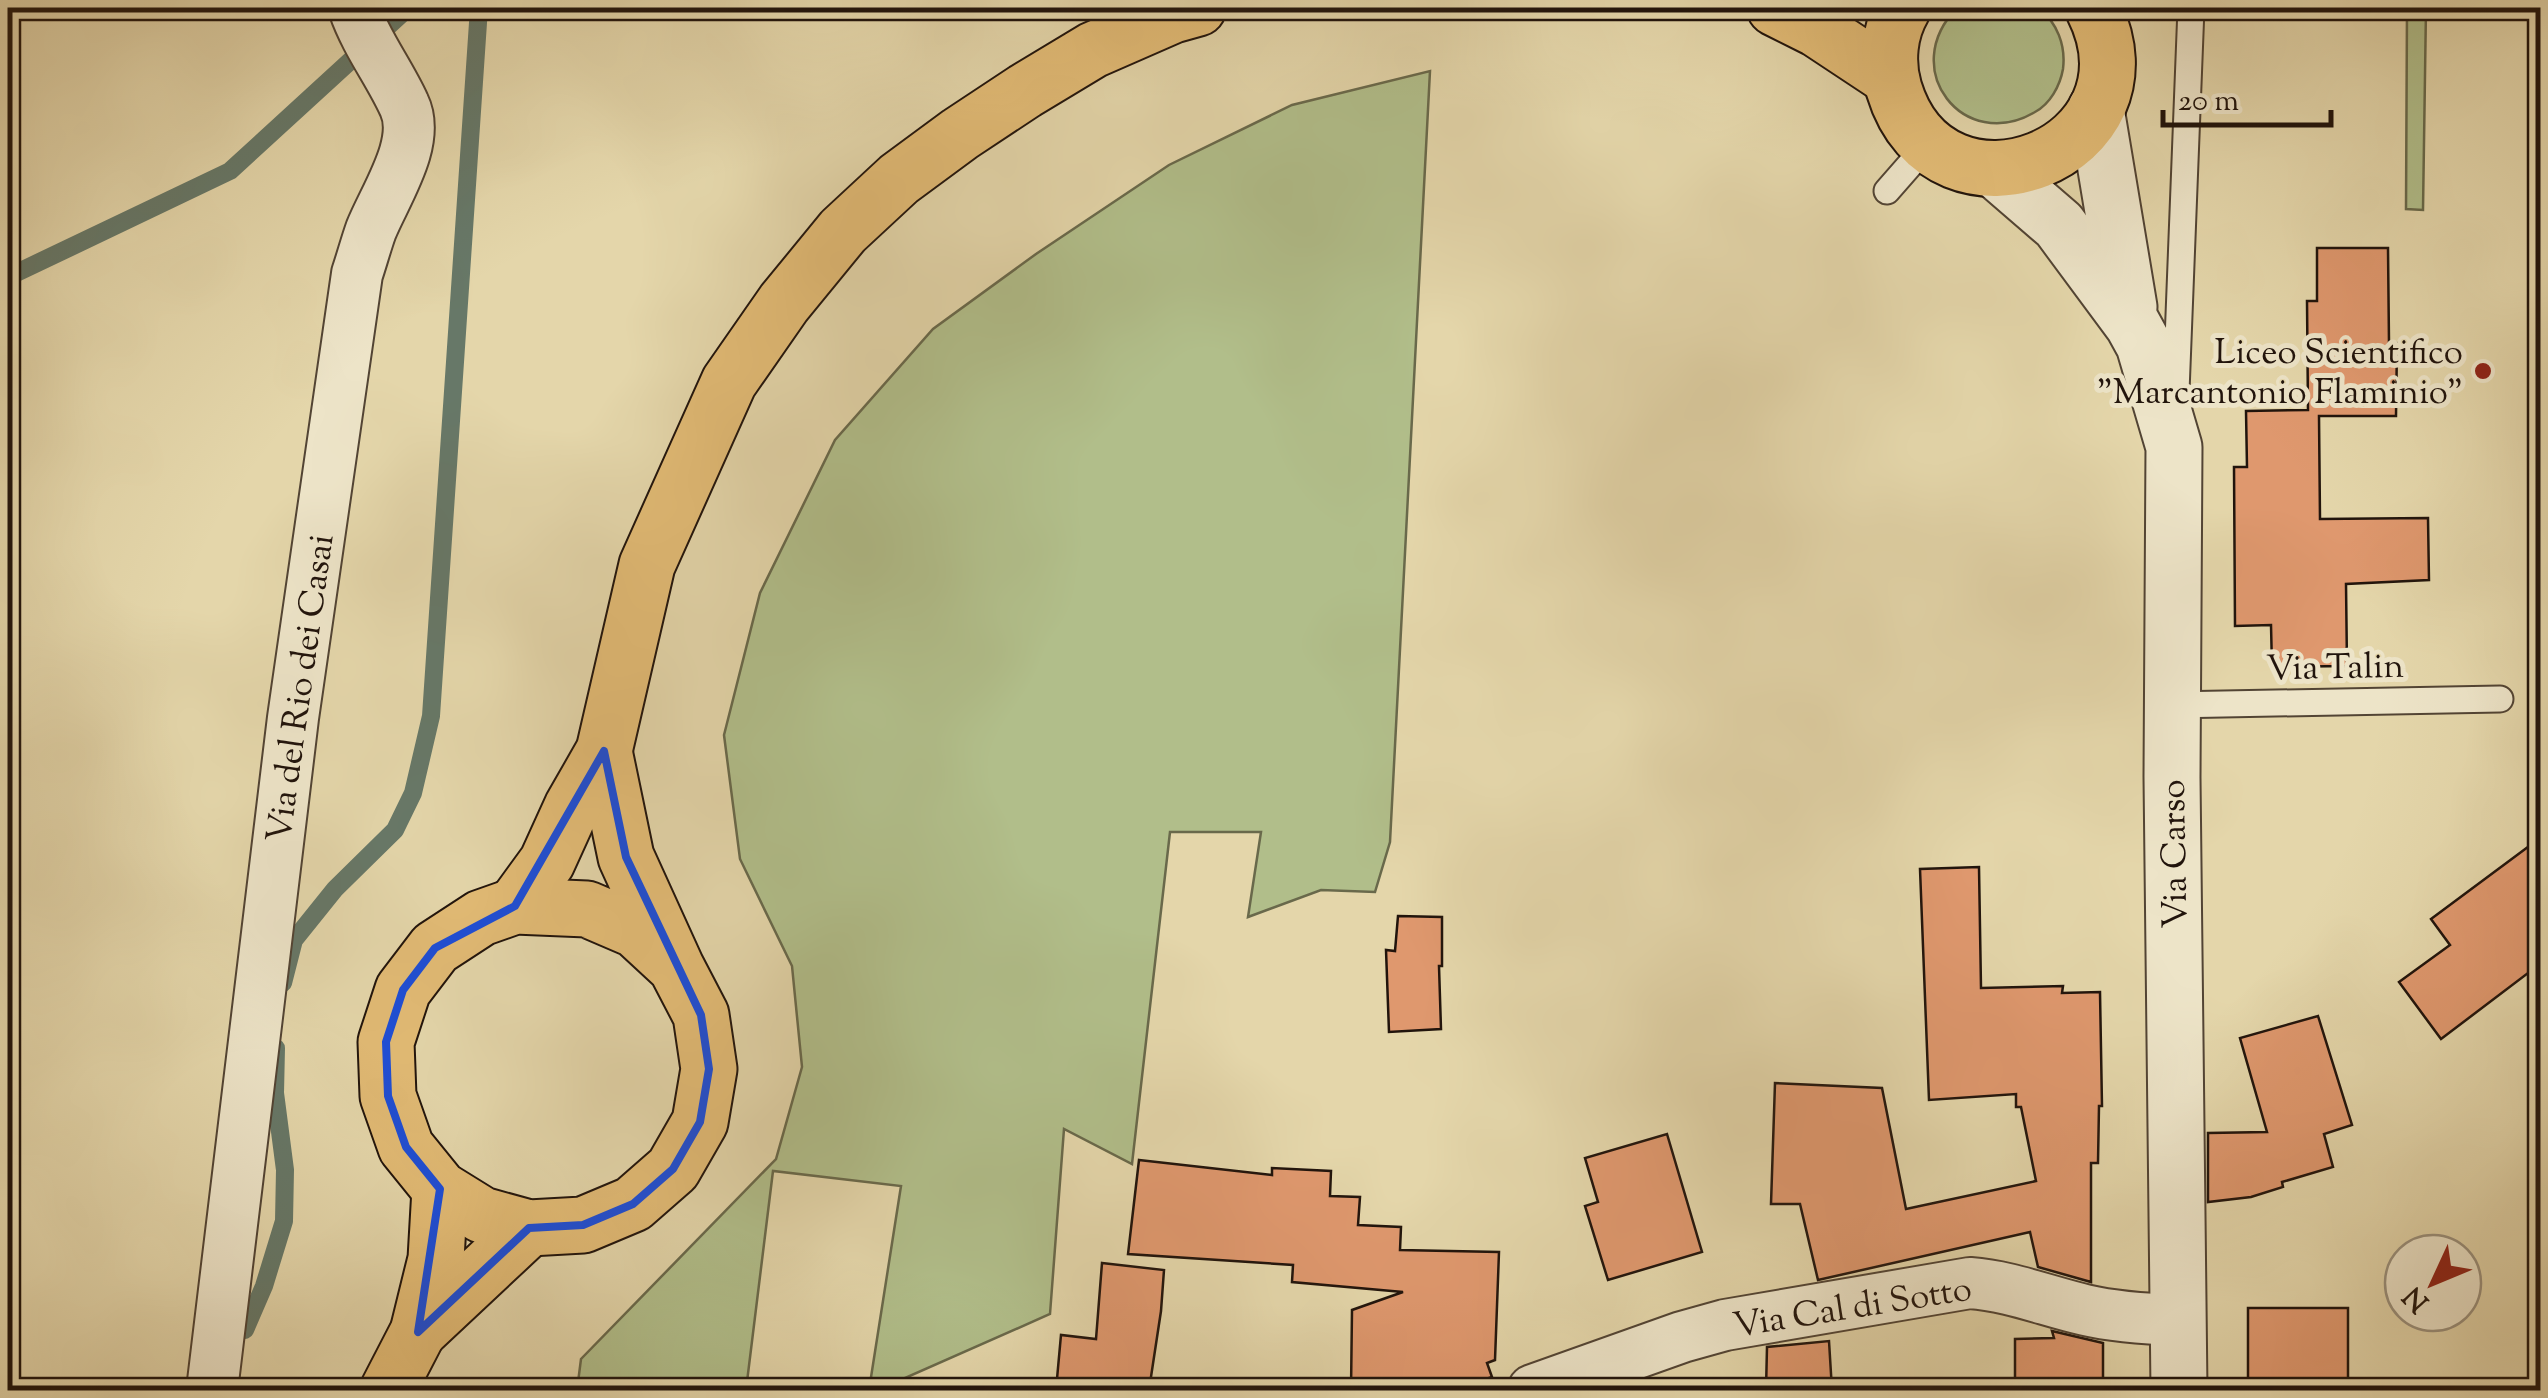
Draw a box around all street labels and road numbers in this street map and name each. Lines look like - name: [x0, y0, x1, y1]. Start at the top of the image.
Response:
- street label: Via del Rio dei Casai: [256, 531, 349, 846]
- street label: Via Talin: [2266, 643, 2404, 696]
- street label: Via Carso: [2150, 779, 2203, 929]
- street label: Via Cal di Sotto: [1730, 1265, 1975, 1353]

